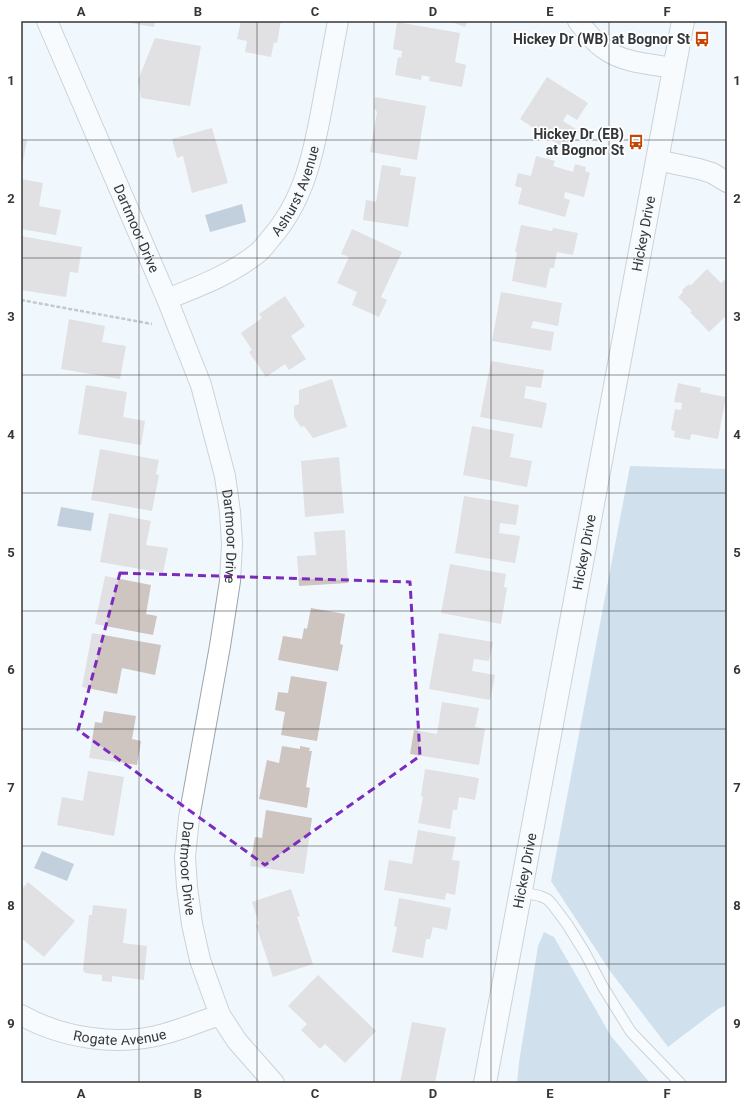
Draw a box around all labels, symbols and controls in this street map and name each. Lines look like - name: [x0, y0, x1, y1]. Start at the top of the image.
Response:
- text: A: [77, 4, 86, 19]
- text: B: [194, 4, 202, 19]
- text: C: [311, 4, 320, 19]
- text: D: [429, 4, 437, 19]
- text: E: [546, 4, 554, 19]
- text: F: [663, 4, 671, 19]
- bus stop icon: Hickey Dr (WB) at Bognor St: [693, 30, 711, 48]
- place label: Hickey Dr (WB) at Bognor St: [513, 31, 690, 48]
- text: 1: [7, 73, 15, 88]
- text: 1: [733, 73, 741, 88]
- place label: Hickey Dr (EB) at Bognor St: [533, 126, 624, 158]
- bus stop icon: Hickey Dr (EB) at Bognor St: [627, 133, 645, 151]
- street label: Ashurst Avenue: [268, 144, 322, 239]
- street label: Dartmoor Drive: [111, 182, 163, 275]
- text: 2: [7, 191, 15, 206]
- text: 2: [733, 191, 741, 206]
- street label: Hickey Drive: [628, 194, 658, 273]
- text: 3: [7, 309, 15, 324]
- text: 3: [733, 309, 741, 324]
- text: 4: [7, 427, 15, 442]
- text: 4: [733, 427, 741, 442]
- street label: Dartmoor Drive: [219, 488, 240, 584]
- street label: Hickey Drive: [569, 513, 599, 591]
- text: 5: [7, 545, 15, 560]
- text: 5: [733, 545, 741, 560]
- text: 6: [7, 662, 15, 677]
- text: 6: [733, 662, 741, 677]
- text: 7: [7, 780, 15, 795]
- text: 7: [733, 780, 741, 795]
- street label: Dartmoor Drive: [177, 821, 199, 916]
- street label: Hickey Drive: [510, 832, 539, 910]
- text: 8: [7, 898, 15, 913]
- text: 8: [733, 898, 741, 913]
- text: 9: [7, 1016, 15, 1031]
- text: 9: [733, 1016, 741, 1031]
- street label: Rogate Avenue: [72, 1026, 168, 1048]
- text: A: [77, 1086, 86, 1101]
- text: B: [194, 1086, 202, 1101]
- text: C: [311, 1086, 320, 1101]
- text: D: [429, 1086, 437, 1101]
- text: E: [546, 1086, 554, 1101]
- text: F: [663, 1086, 671, 1101]

